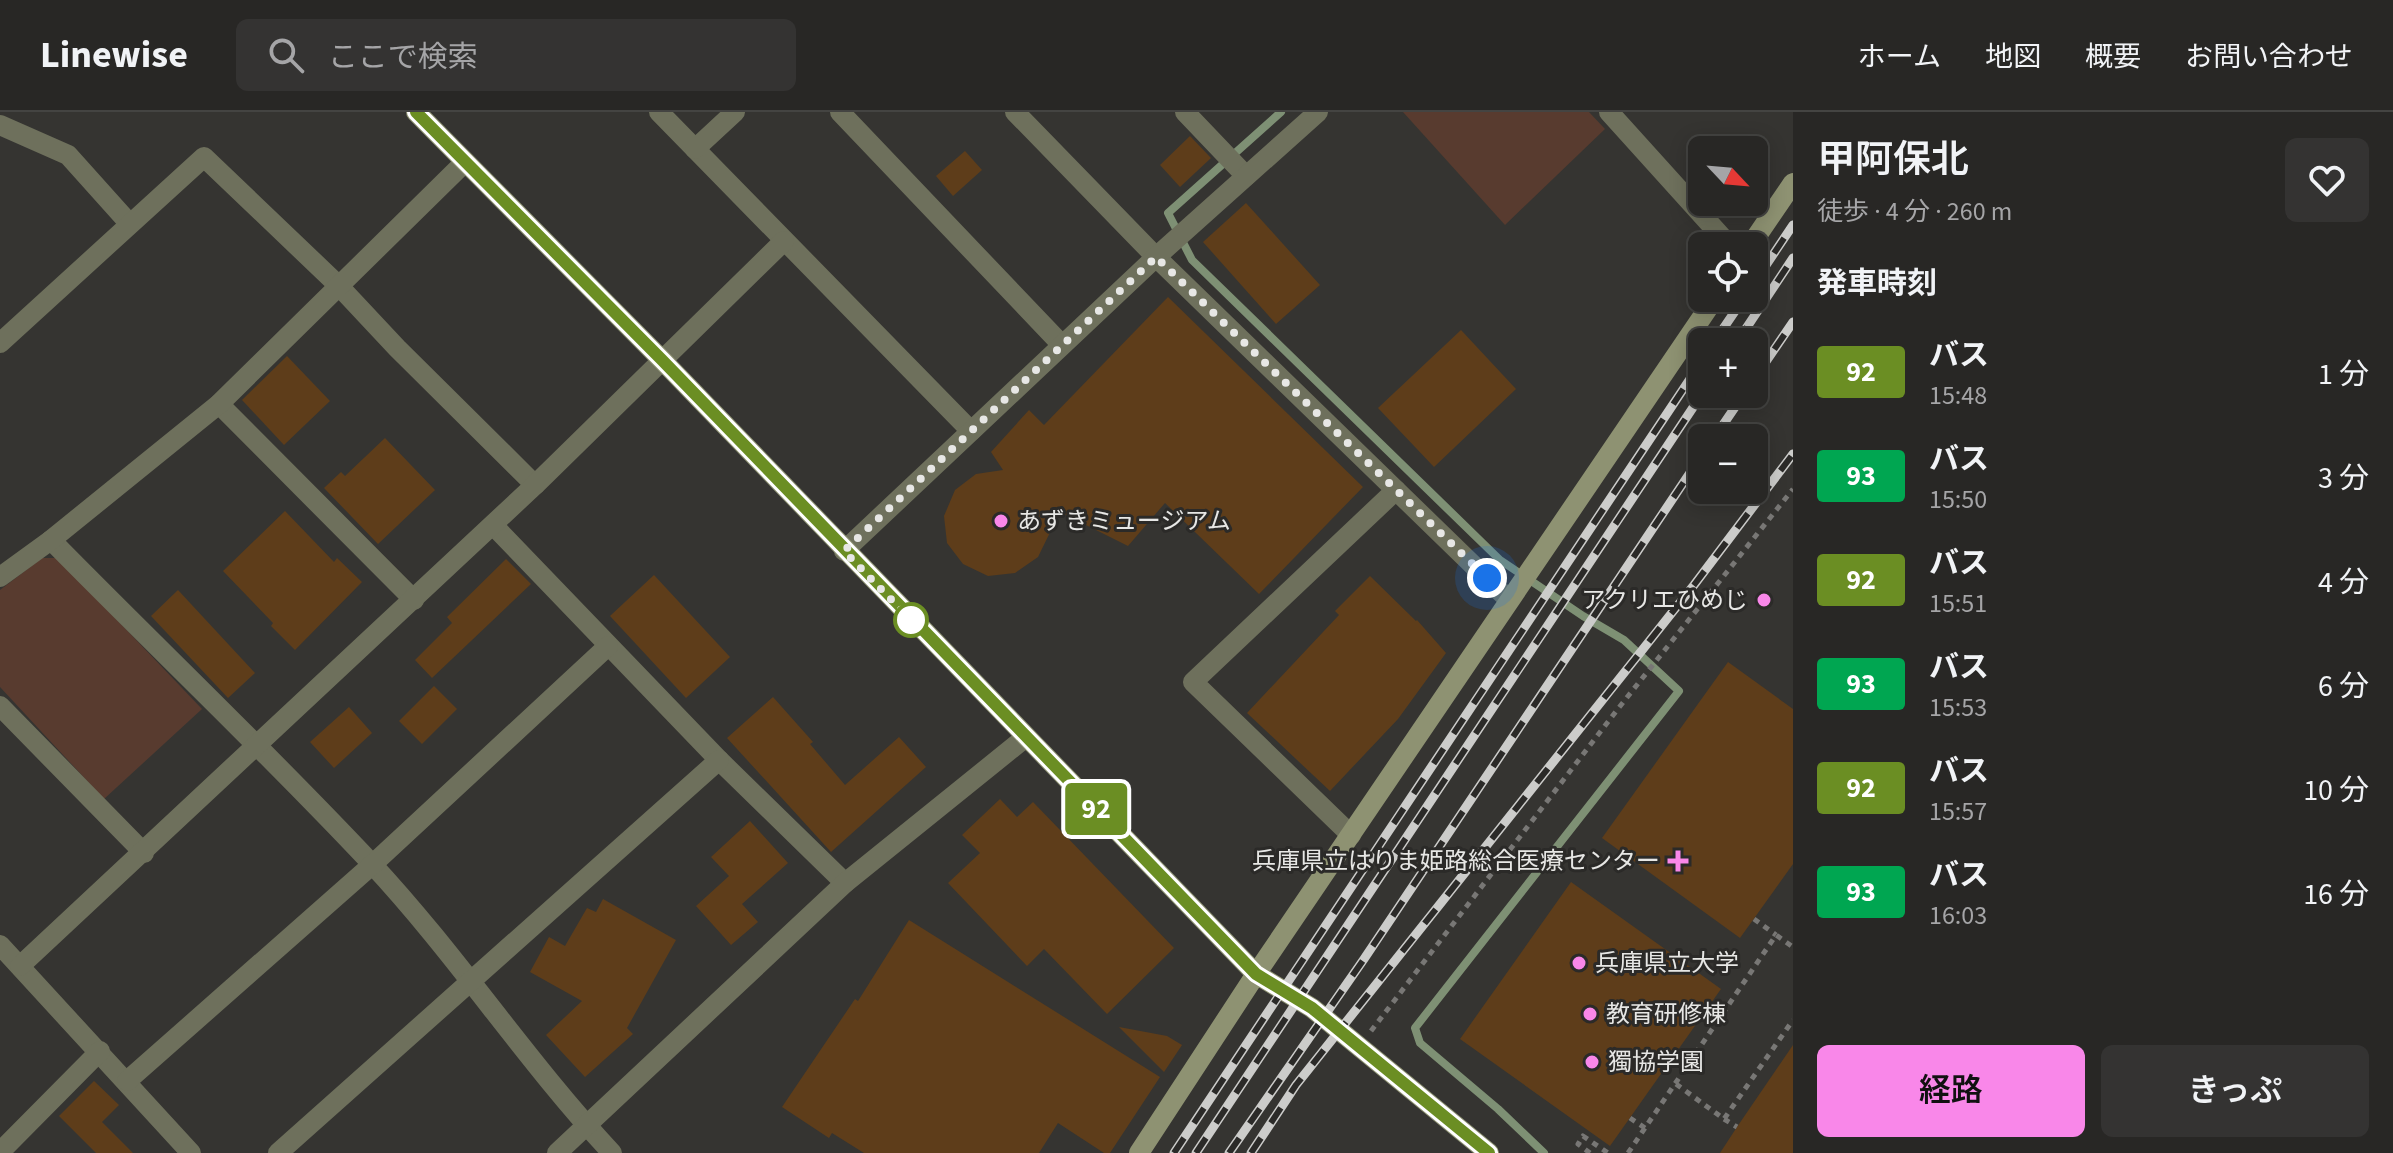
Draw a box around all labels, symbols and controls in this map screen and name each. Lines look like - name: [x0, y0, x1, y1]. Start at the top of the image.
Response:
- search box: [236, 19, 796, 91]
- text: Linewise: [40, 28, 188, 82]
- icon: search: [264, 33, 308, 77]
- text: ここで検索: [328, 36, 478, 79]
- text: ホーム: [1858, 37, 1941, 77]
- text: 地図: [1985, 37, 2041, 77]
- text: 概要: [2085, 37, 2141, 77]
- text: お問い合わせ: [2185, 37, 2353, 77]
- text: 甲阿保北: [1817, 133, 1969, 187]
- north arrow: [1688, 136, 1768, 216]
- map controls: [1688, 136, 1768, 504]
- button: heart: [2285, 138, 2369, 222]
- text: 徒歩 · 4 分 · 260 m: [1817, 193, 2012, 230]
- button: locate: [1688, 232, 1768, 312]
- text: 発車時刻: [1817, 262, 1937, 305]
- button: +: [1688, 328, 1768, 408]
- text: バス: [1929, 334, 1989, 377]
- text: 92: [1846, 352, 1876, 392]
- text: 1 分: [2318, 353, 2369, 396]
- text: 15:48: [1929, 377, 1987, 414]
- button: −: [1688, 424, 1768, 504]
- text: バス: [1929, 438, 1989, 481]
- text: 93: [1846, 456, 1876, 496]
- text: 3 分: [2318, 457, 2369, 500]
- text: 15:50: [1929, 481, 1987, 518]
- place label: あずきミュージアム: [1017, 504, 1231, 539]
- marker: あずきミュージアム: [992, 512, 1010, 530]
- text: バス: [1929, 542, 1989, 585]
- your location: [1467, 558, 1507, 598]
- text: 92: [1846, 560, 1876, 600]
- text: 4 分: [2318, 561, 2369, 604]
- place label: アクリエひめじ: [1581, 583, 1748, 618]
- text: 15:51: [1929, 585, 1987, 622]
- marker: アクリエひめじ: [1755, 591, 1773, 609]
- unlabelled marker: [894, 603, 928, 637]
- text: バス: [1929, 646, 1989, 689]
- text: 93: [1846, 664, 1876, 704]
- text: 6 分: [2318, 665, 2369, 708]
- text: 15:53: [1929, 689, 1987, 726]
- text: バス: [1929, 750, 1989, 793]
- text: 92: [1846, 768, 1876, 808]
- text: 10 分: [2303, 769, 2369, 812]
- line badge: 92: [1060, 783, 1132, 835]
- text: 92: [1081, 789, 1111, 829]
- text: 15:57: [1929, 793, 1987, 830]
- place label: 兵庫県立はりま姫路総合医療センター: [1252, 844, 1660, 879]
- marker: 兵庫県立はりま姫路総合医療センター: [1667, 850, 1689, 872]
- text: バス: [1929, 854, 1989, 897]
- text: 93: [1846, 872, 1876, 912]
- text: 16 分: [2303, 873, 2369, 916]
- text: 16:03: [1929, 897, 1987, 934]
- place label: 兵庫県立大学: [1595, 946, 1739, 981]
- marker: 兵庫県立大学: [1570, 954, 1588, 972]
- place label: 教育研修棟: [1606, 997, 1726, 1032]
- marker: 教育研修棟: [1581, 1005, 1599, 1023]
- place label: 獨協学園: [1608, 1045, 1704, 1080]
- button: 経路: [1817, 1045, 2085, 1137]
- button: きっぷ: [2101, 1045, 2369, 1137]
- marker: 獨協学園: [1583, 1053, 1601, 1071]

